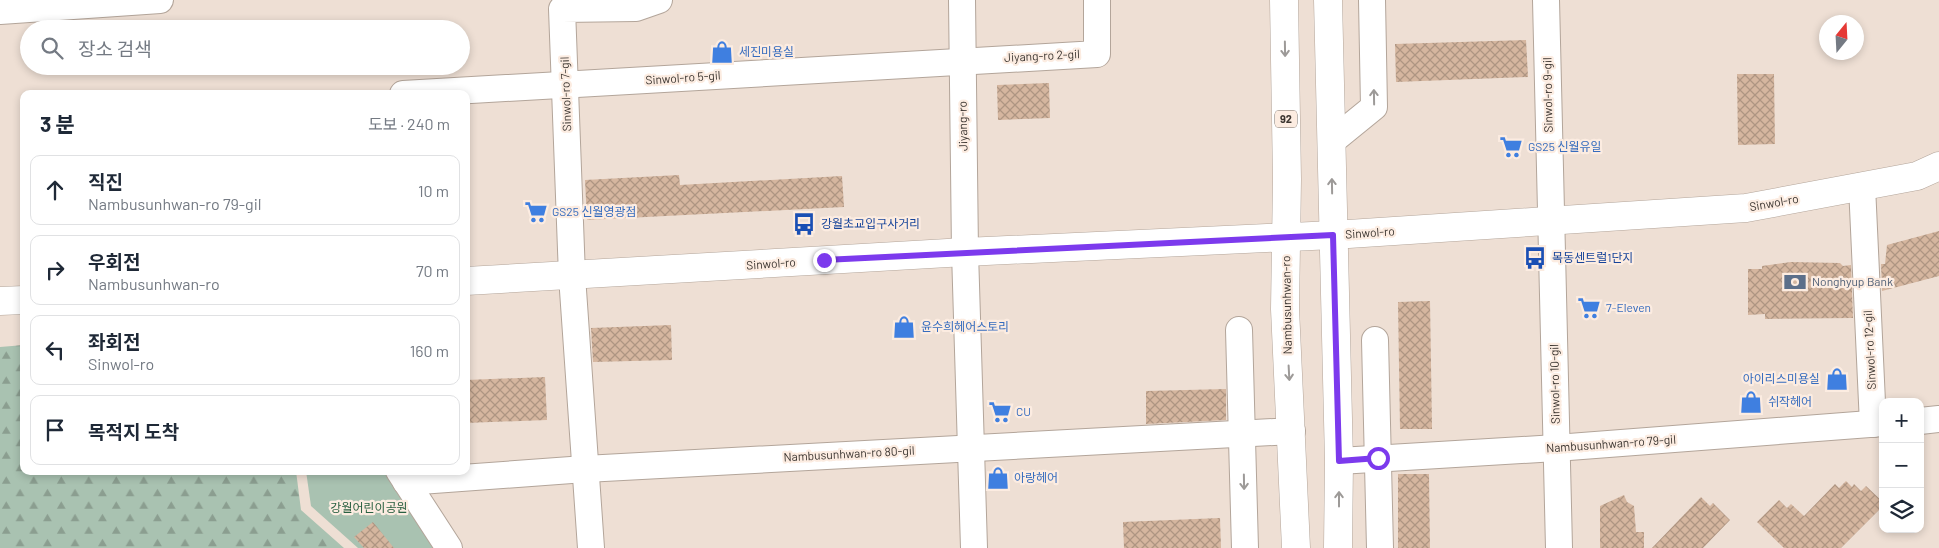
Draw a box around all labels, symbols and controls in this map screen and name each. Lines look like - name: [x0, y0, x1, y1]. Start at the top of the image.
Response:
- north arrow: [1819, 15, 1864, 60]
- search box: [20, 20, 470, 75]
- icon: search: [38, 34, 66, 62]
- text: 장소 검색: [78, 37, 152, 60]
- shop icon: 세진미용실: [709, 39, 735, 65]
- one-way arrow: [1280, 40, 1290, 56]
- place label: 세진미용실: [739, 44, 794, 58]
- street label: Jiyang-ro 2-gil: [1004, 46, 1080, 64]
- street label: Sinwol-ro 7-gil: [557, 56, 573, 132]
- street label: Sinwol-ro 9-gil: [1539, 57, 1555, 133]
- street label: Sinwol-ro 5-gil: [645, 67, 721, 87]
- one-way arrow: [1369, 89, 1379, 105]
- street label: Jiyang-ro: [955, 101, 969, 151]
- road number: 92: [1275, 110, 1297, 128]
- text: 3 분: [40, 111, 75, 136]
- text: 도보 · 240 m: [368, 114, 450, 133]
- supermarket icon: GS25 신월유일: [1498, 134, 1524, 160]
- place label: GS25 신월유일: [1528, 139, 1602, 153]
- text: 직진: [88, 170, 123, 193]
- icon: ahead: [41, 176, 69, 204]
- one-way arrow: [1327, 178, 1337, 194]
- text: 10 m: [418, 181, 449, 200]
- street label: Sinwol-ro: [1748, 191, 1800, 213]
- text: Nambusunhwan-ro 79-gil: [88, 194, 261, 213]
- supermarket icon: GS25 신월영광점: [523, 199, 549, 225]
- place label: GS25 신월영광점: [552, 204, 637, 218]
- bus stop icon: 강월초교입구사거리: [791, 211, 817, 237]
- place label: 강월초교입구사거리: [821, 216, 920, 230]
- street label: Sinwol-ro: [1345, 223, 1395, 241]
- bus stop icon: 목동센트럴1단지: [1522, 245, 1548, 271]
- route end: [813, 249, 836, 272]
- text: 우회전: [88, 250, 140, 273]
- place label: 목동센트럴1단지: [1552, 250, 1633, 264]
- street label: Sinwol-ro: [746, 254, 796, 272]
- icon: right: [41, 256, 69, 284]
- street label: Nambusunhwan-ro: [1278, 256, 1294, 355]
- text: 70 m: [416, 261, 449, 280]
- bank icon: Nonghyup Bank: [1782, 269, 1808, 295]
- text: Nambusunhwan-ro: [88, 274, 220, 293]
- place label: Nonghyup Bank: [1812, 274, 1893, 288]
- supermarket icon: 7-Eleven: [1576, 295, 1602, 321]
- place label: 7-Eleven: [1606, 300, 1651, 314]
- street label: Sinwol-ro 12-gil: [1860, 310, 1878, 390]
- shop icon: 윤수희헤어스토리: [891, 314, 917, 340]
- place label: 윤수희헤어스토리: [921, 319, 1009, 333]
- text: 좌회전: [88, 330, 140, 353]
- icon: left: [41, 336, 69, 364]
- text: 160 m: [410, 341, 449, 360]
- street label: Sinwol-ro 10-gil: [1546, 344, 1562, 424]
- text: Sinwol-ro: [88, 354, 154, 373]
- one-way arrow: [1284, 365, 1293, 381]
- shop icon: 아이리스미용실: [1824, 366, 1850, 392]
- place label: 아이리스미용실: [1743, 371, 1820, 385]
- shop icon: 쉬작헤어: [1738, 389, 1764, 415]
- place label: 쉬작헤어: [1768, 394, 1812, 408]
- map controls: [1879, 398, 1924, 533]
- button: +: [1879, 398, 1924, 443]
- supermarket icon: CU: [987, 399, 1013, 425]
- place label: CU: [1016, 404, 1031, 418]
- icon: arrive: [41, 416, 69, 444]
- text: 목적지 도착: [88, 420, 179, 443]
- street label: Nambusunhwan-ro 79-gil: [1546, 431, 1676, 455]
- street label: Nambusunhwan-ro 80-gil: [783, 443, 915, 463]
- button: −: [1879, 443, 1924, 488]
- route start: [1367, 447, 1390, 470]
- shop icon: 아랑헤어: [985, 465, 1011, 491]
- place label: 아랑헤어: [1014, 470, 1058, 484]
- one-way arrow: [1239, 474, 1248, 490]
- button: layers: [1879, 488, 1924, 533]
- one-way arrow: [1334, 492, 1344, 508]
- park label: 강월어린이공원: [330, 500, 408, 514]

